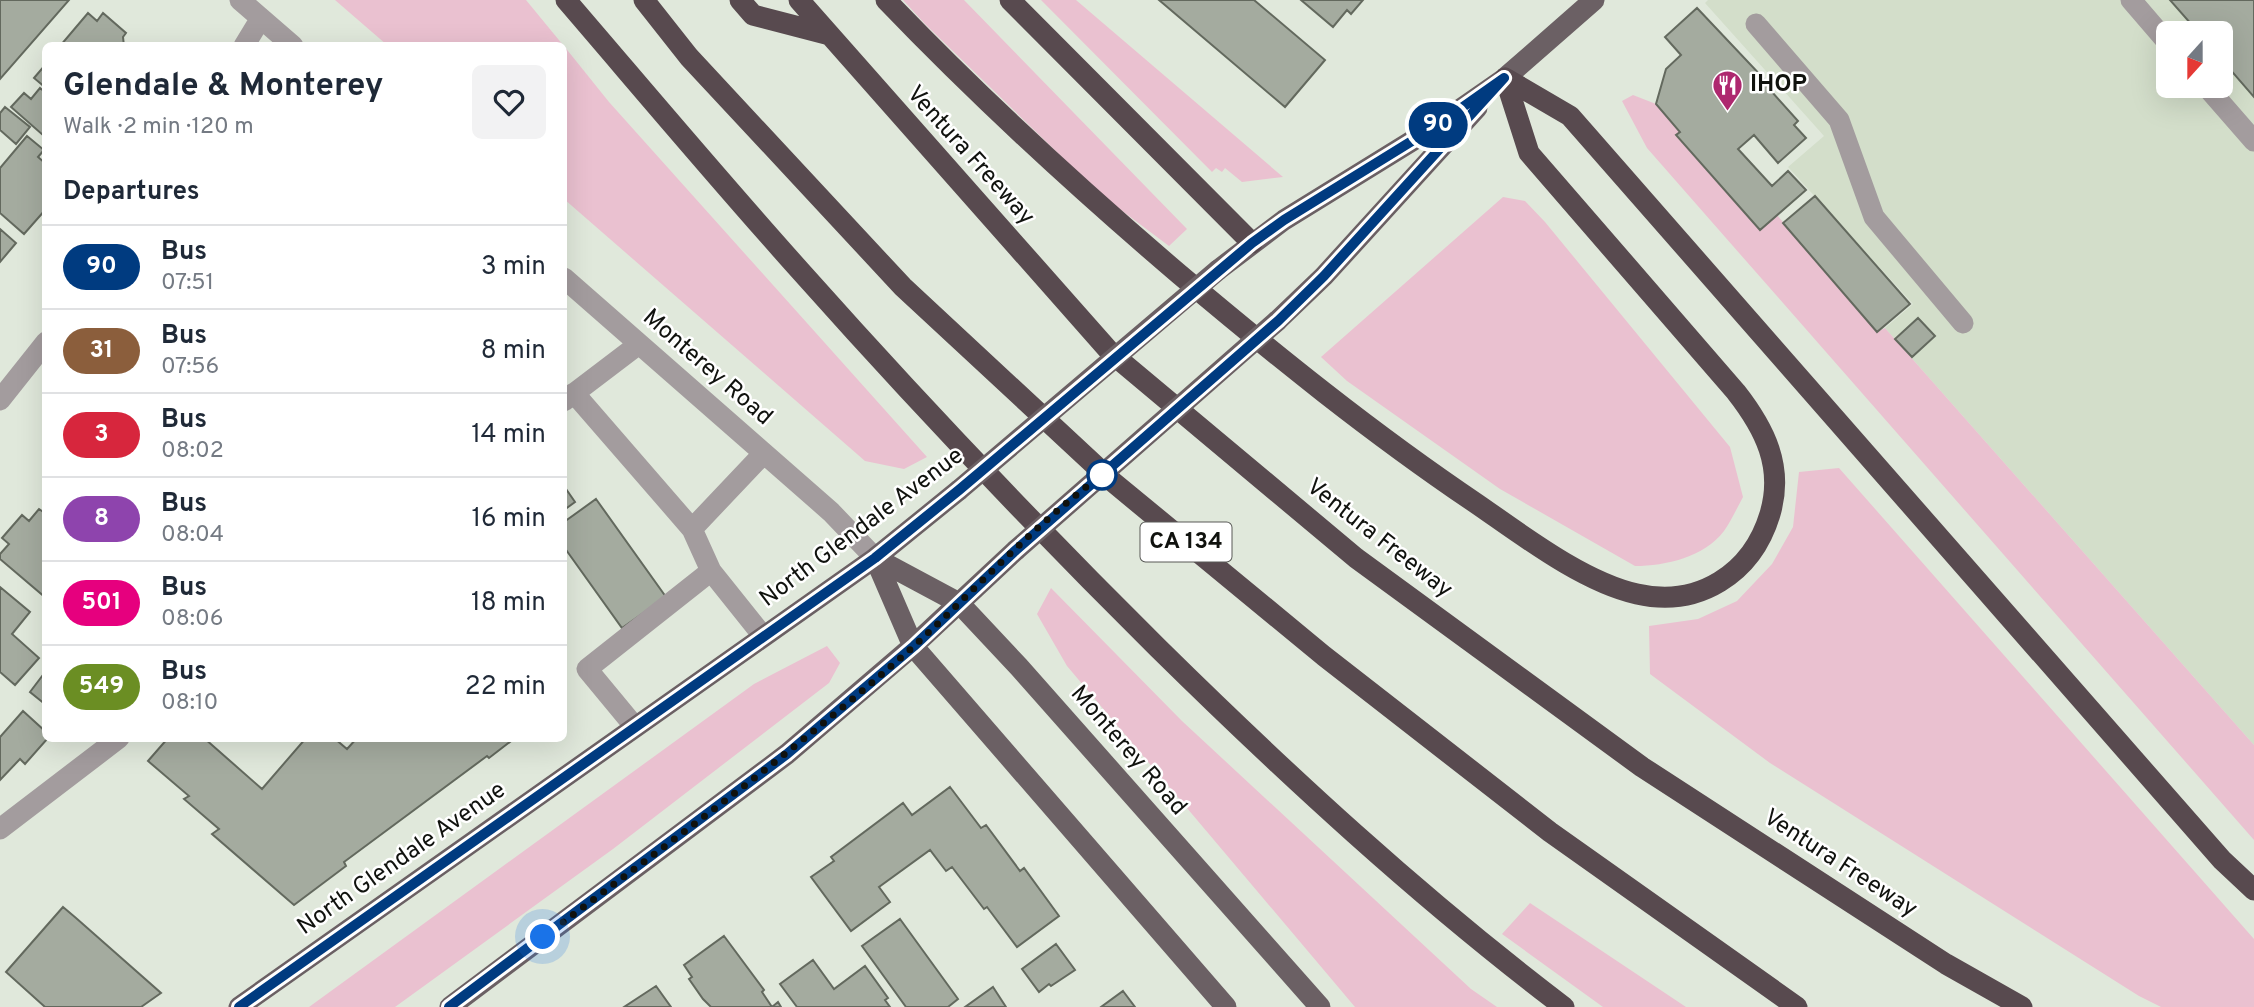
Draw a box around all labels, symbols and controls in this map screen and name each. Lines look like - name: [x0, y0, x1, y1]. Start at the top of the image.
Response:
- north arrow: [2156, 21, 2233, 98]
- map controls: [2156, 21, 2233, 98]
- button: heart: [472, 65, 546, 139]
- text: Glendale & Monterey: [63, 66, 383, 108]
- restaurant icon: IHOP: [1710, 68, 1744, 112]
- place label: IHOP: [1750, 70, 1807, 100]
- street label: Ventura Freeway: [899, 80, 1041, 232]
- line badge: 90: [1406, 102, 1470, 148]
- text: 90: [1423, 110, 1453, 140]
- text: Walk · 2 min · 120 m: [63, 113, 254, 142]
- text: Departures: [63, 176, 200, 209]
- text: Bus: [161, 236, 207, 269]
- text: 3 min: [481, 251, 546, 284]
- text: 90: [86, 252, 117, 282]
- text: 07:51: [161, 269, 214, 298]
- street label: Monterey Road: [636, 303, 778, 433]
- text: Bus: [161, 320, 207, 353]
- text: 8 min: [481, 335, 546, 368]
- text: 31: [90, 336, 113, 366]
- text: 07:56: [161, 353, 219, 382]
- text: Bus: [161, 404, 207, 437]
- text: 14 min: [471, 419, 546, 452]
- text: 3: [94, 420, 109, 450]
- text: 08:02: [161, 437, 224, 466]
- street label: North Glendale Avenue: [754, 441, 970, 615]
- unlabelled marker: [1087, 460, 1117, 490]
- street label: Ventura Freeway: [1300, 473, 1458, 605]
- text: Bus: [161, 488, 207, 521]
- text: 16 min: [471, 503, 546, 536]
- text: 8: [94, 504, 109, 534]
- text: 08:04: [161, 521, 224, 550]
- road number: CA 134: [1140, 522, 1232, 562]
- text: Bus: [161, 572, 207, 605]
- text: 18 min: [471, 587, 546, 620]
- text: 501: [82, 588, 122, 618]
- text: 08:06: [161, 605, 224, 634]
- text: Bus: [161, 656, 207, 689]
- text: 22 min: [465, 671, 546, 704]
- text: 549: [79, 672, 124, 702]
- street label: Monterey Road: [1063, 680, 1193, 822]
- text: 08:10: [161, 689, 218, 718]
- street label: North Glendale Avenue: [292, 776, 512, 942]
- street label: Ventura Freeway: [1757, 803, 1923, 925]
- your location: [525, 919, 560, 954]

